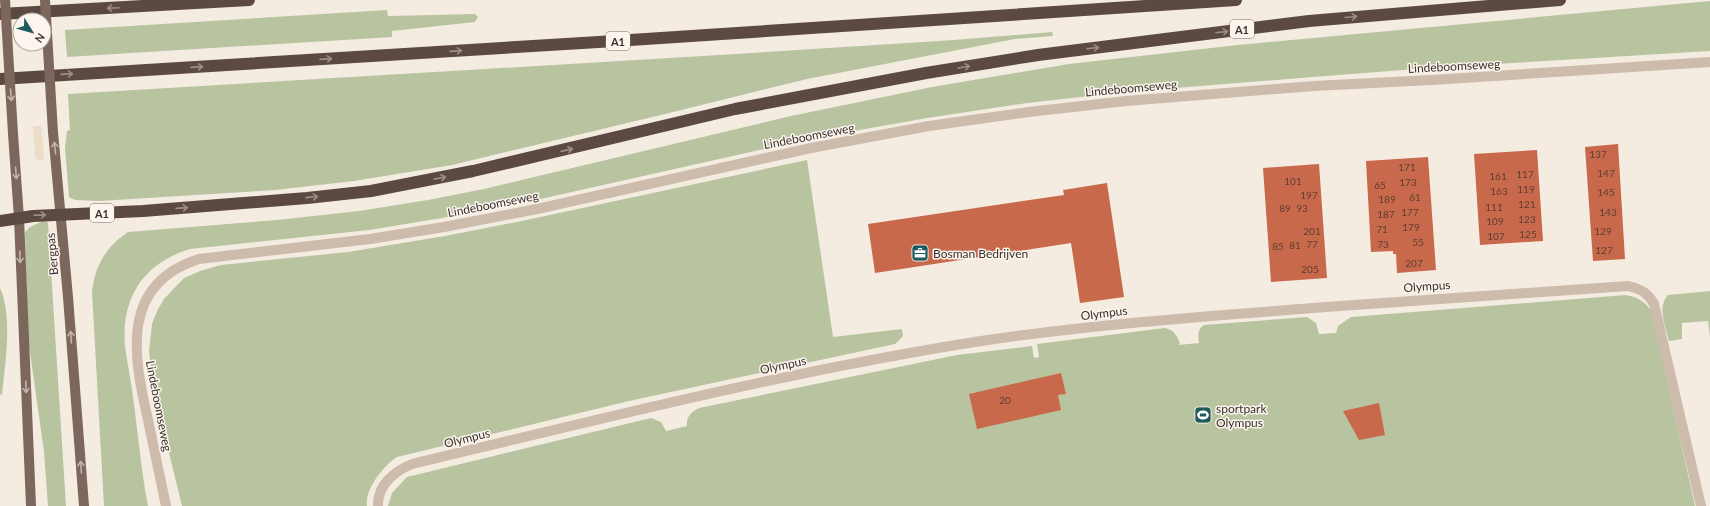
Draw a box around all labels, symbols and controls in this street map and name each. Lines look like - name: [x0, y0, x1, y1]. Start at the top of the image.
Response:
- one-way arrow: [107, 4, 120, 11]
- north arrow: [12, 12, 52, 52]
- one-way arrow: [1344, 14, 1357, 21]
- road number: A1: [1230, 20, 1254, 38]
- one-way arrow: [1215, 28, 1228, 36]
- text: N: [33, 31, 48, 46]
- road number: A1: [606, 32, 630, 50]
- one-way arrow: [1086, 44, 1099, 52]
- one-way arrow: [449, 47, 462, 54]
- one-way arrow: [319, 55, 332, 62]
- street label: Lindeboomseweg: [1407, 56, 1501, 76]
- one-way arrow: [190, 63, 203, 70]
- one-way arrow: [957, 63, 970, 71]
- one-way arrow: [60, 71, 73, 78]
- street label: Lindeboomseweg: [1084, 77, 1178, 99]
- one-way arrow: [7, 88, 14, 101]
- street label: Lindeboomseweg: [762, 120, 856, 152]
- one-way arrow: [51, 142, 58, 155]
- one-way arrow: [560, 145, 573, 153]
- house number: 137: [1589, 148, 1607, 160]
- house number: 171: [1398, 161, 1416, 173]
- one-way arrow: [12, 166, 19, 179]
- house number: 147: [1597, 167, 1615, 179]
- house number: 117: [1516, 168, 1534, 180]
- house number: 161: [1489, 170, 1507, 182]
- one-way arrow: [433, 173, 446, 181]
- house number: 101: [1284, 175, 1302, 187]
- house number: 173: [1399, 176, 1417, 188]
- house number: 65: [1374, 179, 1386, 191]
- house number: 119: [1517, 183, 1535, 195]
- house number: 163: [1490, 185, 1508, 197]
- house number: 145: [1597, 186, 1615, 198]
- street label: Lindeboomseweg: [446, 188, 540, 220]
- house number: 197: [1300, 189, 1318, 201]
- house number: 61: [1409, 191, 1421, 203]
- house number: 189: [1378, 193, 1396, 205]
- one-way arrow: [305, 194, 318, 201]
- house number: 121: [1518, 198, 1536, 210]
- house number: 111: [1485, 201, 1503, 213]
- house number: 89: [1279, 202, 1291, 214]
- house number: 93: [1296, 202, 1308, 214]
- road number: A1: [90, 204, 114, 222]
- one-way arrow: [175, 205, 188, 212]
- house number: 177: [1401, 206, 1419, 218]
- house number: 143: [1599, 206, 1617, 218]
- house number: 187: [1377, 208, 1395, 220]
- one-way arrow: [33, 212, 46, 219]
- house number: 123: [1518, 213, 1536, 225]
- house number: 109: [1486, 215, 1504, 227]
- house number: 179: [1402, 221, 1420, 233]
- house number: 71: [1376, 223, 1388, 235]
- house number: 201: [1303, 225, 1321, 237]
- house number: 129: [1594, 225, 1612, 237]
- house number: 125: [1519, 228, 1537, 240]
- house number: 107: [1487, 230, 1505, 242]
- street label: Bergpas: [43, 232, 61, 276]
- house number: 55: [1412, 236, 1424, 248]
- house number: 77: [1306, 238, 1318, 250]
- house number: 73: [1377, 238, 1389, 250]
- house number: 81: [1289, 239, 1301, 251]
- house number: 85: [1272, 240, 1284, 252]
- office icon: Bosman Bedrijven: [910, 243, 930, 263]
- house number: 127: [1595, 244, 1613, 256]
- place label: Bosman Bedrijven: [933, 246, 1028, 261]
- one-way arrow: [17, 250, 24, 263]
- house number: 207: [1405, 257, 1423, 269]
- house number: 205: [1301, 263, 1319, 275]
- street label: Olympus: [1403, 277, 1451, 295]
- street label: Olympus: [1080, 303, 1128, 323]
- one-way arrow: [68, 331, 75, 344]
- street label: Olympus: [758, 353, 808, 377]
- street label: Lindeboomseweg: [143, 359, 175, 453]
- one-way arrow: [22, 380, 30, 393]
- house number: 20: [999, 394, 1011, 406]
- place label: sportpark Olympus: [1216, 401, 1267, 430]
- sports icon: sportpark Olympus: [1193, 405, 1213, 425]
- street label: Olympus: [442, 425, 492, 451]
- one-way arrow: [78, 461, 85, 474]

